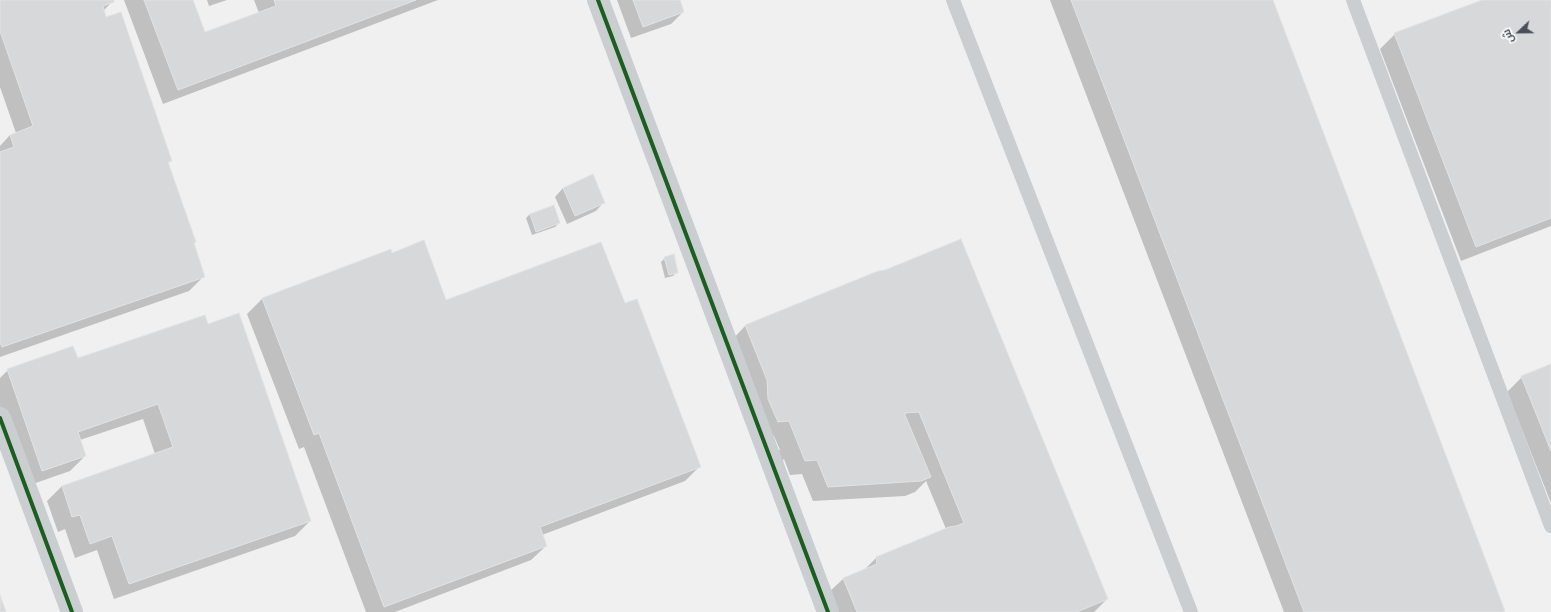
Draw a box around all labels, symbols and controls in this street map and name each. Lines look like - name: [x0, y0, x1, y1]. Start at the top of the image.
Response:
- north arrow: [1499, 12, 1539, 52]
- text: ش: [1498, 27, 1518, 46]

